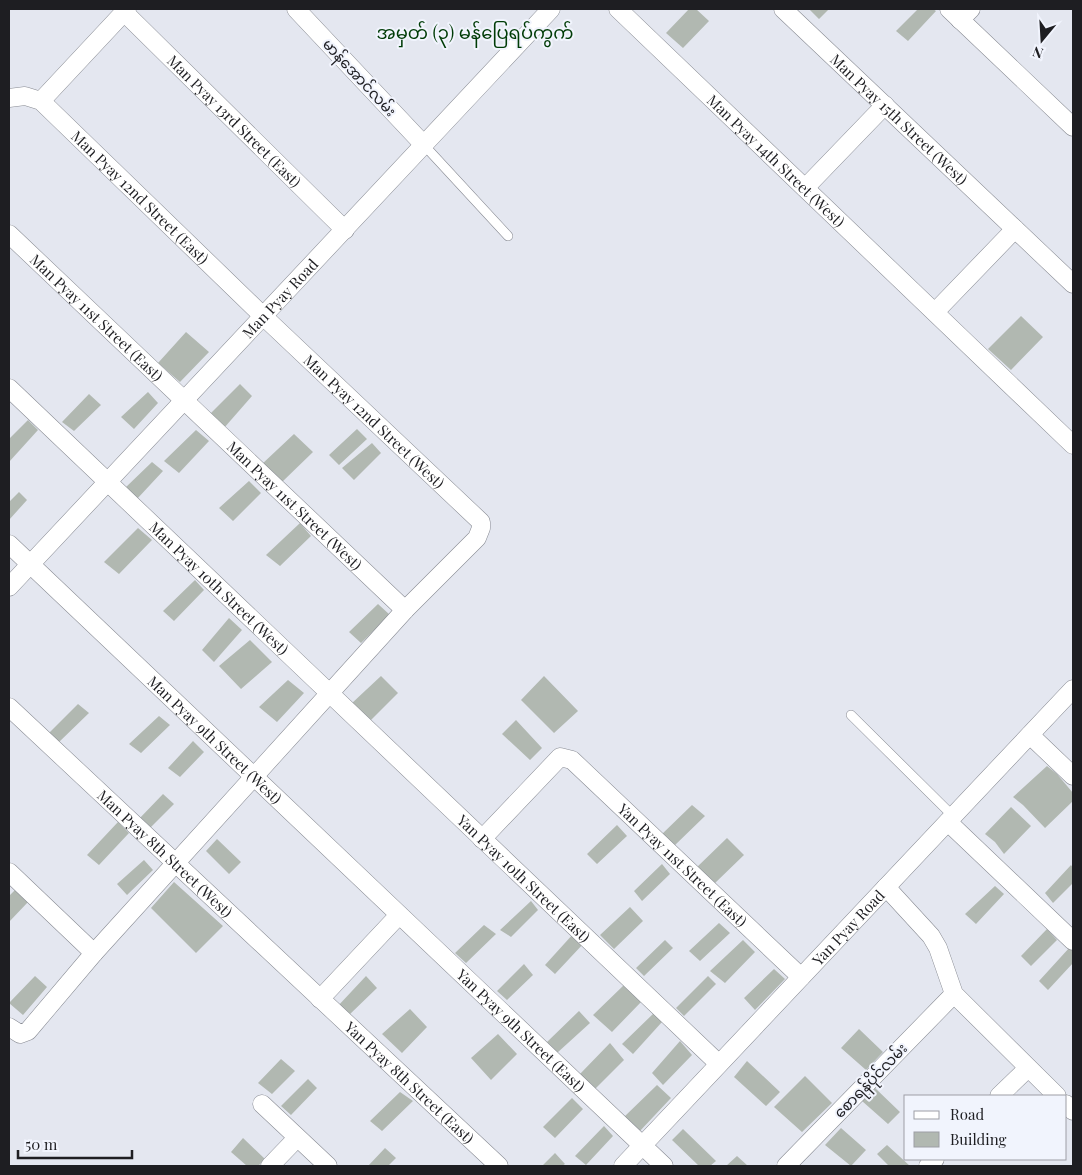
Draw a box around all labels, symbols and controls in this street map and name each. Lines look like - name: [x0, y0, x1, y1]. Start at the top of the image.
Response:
- north arrow: [1017, 15, 1067, 65]
- district label: အမှတ် (၃) မန်ပြေရပ်ကွက်: [376, 20, 574, 48]
- street label: မာန်အောင်လမ်း: [317, 34, 401, 122]
- text: N: [1030, 42, 1046, 63]
- street label: Man Pyay 15th Street (West): [826, 49, 972, 189]
- street label: Man Pyay 13rd Street (East): [163, 50, 306, 191]
- street label: Man Pyay 14th Street (West): [703, 90, 849, 231]
- street label: Man Pyay 12nd Street (East): [67, 126, 213, 268]
- street label: Man Pyay 11st Street (East): [26, 249, 167, 385]
- street label: Man Pyay Road: [238, 254, 322, 342]
- street label: Man Pyay 12nd Street (West): [300, 350, 449, 492]
- street label: Man Pyay 11st Street (West): [223, 436, 367, 574]
- street label: Man Pyay 10th Street (West): [145, 517, 293, 659]
- street label: Man Pyay 9th Street (West): [144, 671, 286, 808]
- street label: Man Pyay 8th Street (West): [93, 785, 237, 921]
- street label: Yan Pyay 11st Street (East): [613, 798, 752, 931]
- street label: Yan Pyay 10th Street (East): [452, 809, 595, 946]
- street label: Yan Pyay Road: [807, 885, 889, 970]
- street label: Yan Pyay 9th Street (East): [452, 964, 589, 1096]
- street label: Yan Pyay 8th Street (East): [340, 1016, 479, 1148]
- street label: စောရန်ပိုင်လမ်း: [829, 1038, 913, 1124]
- legend: [904, 1095, 1067, 1160]
- text: Road: [950, 1104, 984, 1124]
- scale bar: [18, 1128, 131, 1160]
- text: Building: [950, 1129, 1007, 1149]
- text: 50 m: [25, 1134, 58, 1154]

